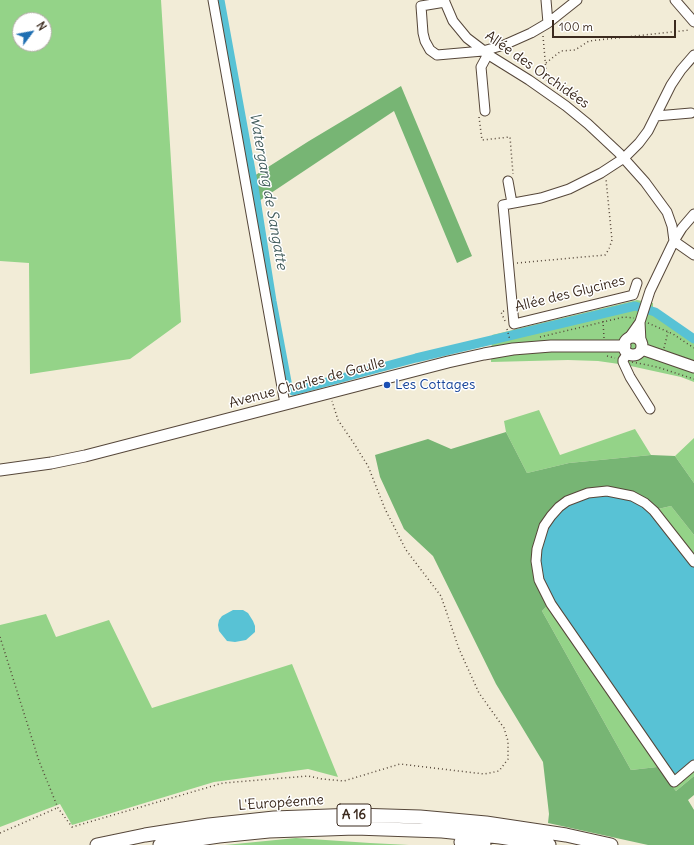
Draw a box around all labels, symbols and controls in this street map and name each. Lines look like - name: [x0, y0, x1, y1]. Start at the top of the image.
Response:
- north arrow: [12, 12, 52, 52]
- scale bar: [554, 12, 678, 38]
- text: N: [33, 19, 49, 33]
- text: 100 m: [559, 19, 593, 34]
- street label: Allée des Orchidées: [482, 28, 592, 112]
- water label: Watergang de Sangatte: [245, 111, 291, 271]
- street label: Allée des Glycines: [513, 272, 627, 316]
- street label: Avenue Charles de Gaulle: [227, 354, 387, 412]
- place label: Les Cottages: [395, 377, 475, 393]
- marker: Les Cottages: [382, 380, 392, 390]
- street label: L'Européenne: [238, 792, 324, 814]
- road number: A 16: [337, 804, 371, 826]

